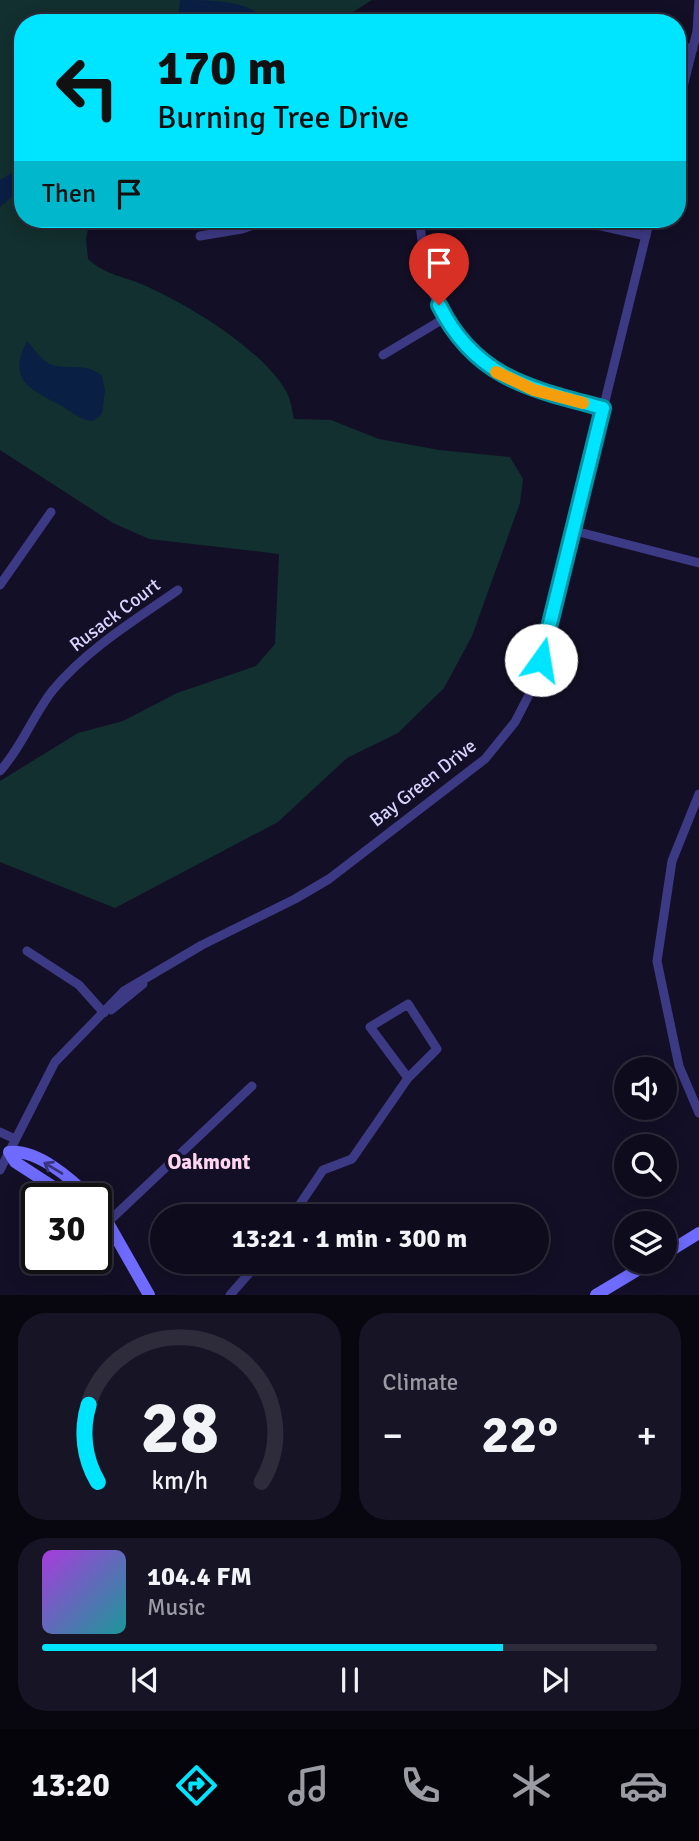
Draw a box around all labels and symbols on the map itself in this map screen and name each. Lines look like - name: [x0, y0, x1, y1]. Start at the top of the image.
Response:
- pin: [409, 233, 469, 305]
- street label: Rusack Court: [65, 573, 165, 657]
- position arrow: [504, 623, 578, 697]
- street label: Bay Green Drive: [365, 734, 481, 832]
- district label: Oakmont: [168, 1149, 251, 1175]
- one-way arrow: [44, 1161, 64, 1175]
- speed limit sign: 30: [21, 1183, 112, 1274]

